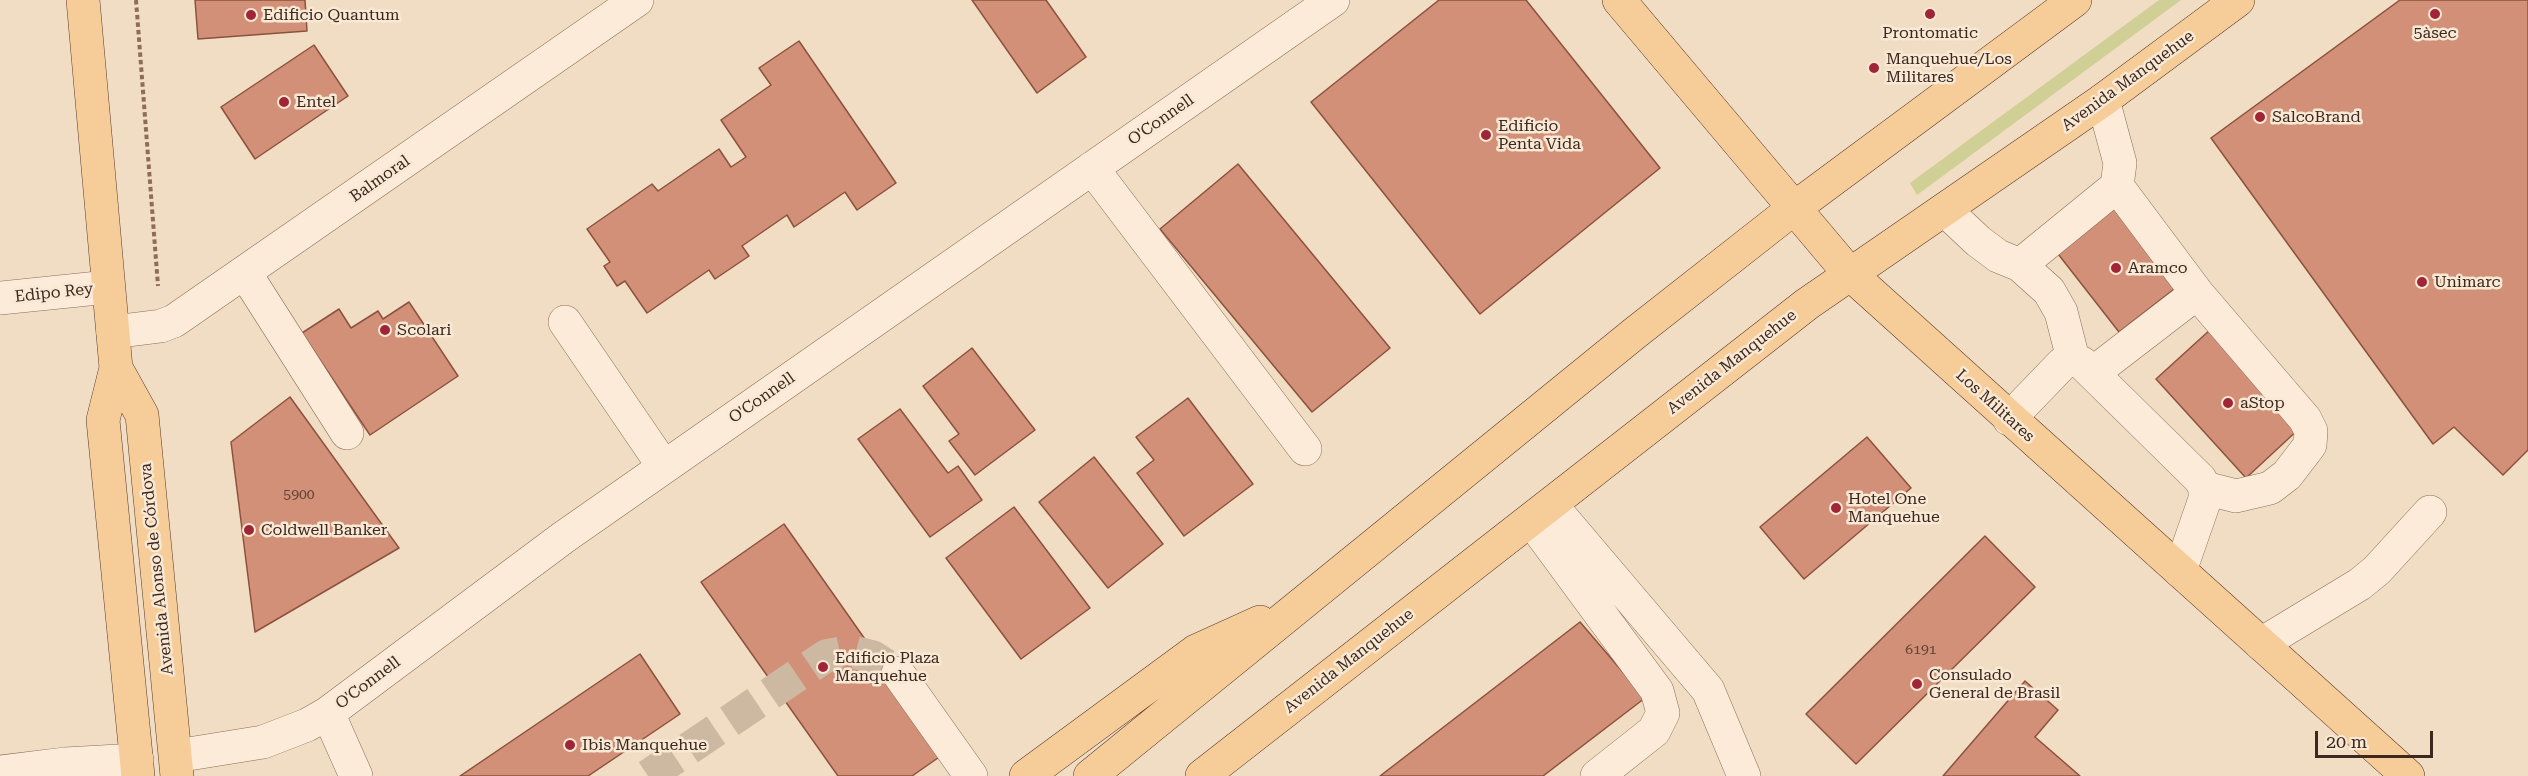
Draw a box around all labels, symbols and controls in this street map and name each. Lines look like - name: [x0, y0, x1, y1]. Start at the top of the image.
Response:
- place label: Edificio Quantum: [263, 5, 400, 25]
- marker: Prontomatic: [1923, 7, 1937, 21]
- marker: 5àsec: [2428, 7, 2442, 21]
- marker: Edificio Quantum: [244, 8, 258, 22]
- place label: Prontomatic: [1882, 23, 1978, 43]
- place label: 5àsec: [2414, 23, 2456, 43]
- street label: Avenida Manquehue: [2058, 27, 2198, 135]
- place label: Manquehue/Los Militares: [1886, 49, 2012, 87]
- marker: Manquehue/Los Militares: [1867, 61, 1881, 75]
- street label: O'Connell: [1124, 90, 1198, 150]
- place label: Entel: [296, 92, 336, 112]
- marker: Entel: [277, 95, 291, 109]
- place label: SalcoBrand: [2272, 107, 2361, 127]
- marker: SalcoBrand: [2253, 110, 2267, 124]
- place label: Edificio Penta Vida: [1498, 116, 1581, 154]
- marker: Edificio Penta Vida: [1479, 128, 1493, 142]
- street label: Balmoral: [346, 151, 414, 207]
- place label: Aramco: [2128, 258, 2188, 278]
- marker: Aramco: [2109, 261, 2123, 275]
- place label: Unimarc: [2434, 272, 2501, 292]
- marker: Unimarc: [2415, 275, 2429, 289]
- street label: Edipo Rey: [14, 279, 94, 307]
- street label: Avenida Manquehue: [1664, 306, 1800, 418]
- place label: Scolari: [397, 320, 451, 340]
- marker: Scolari: [378, 323, 392, 337]
- street label: Los Militares: [1952, 366, 2038, 446]
- street label: O'Connell: [725, 368, 799, 428]
- place label: aStop: [2240, 393, 2285, 413]
- marker: aStop: [2221, 396, 2235, 410]
- street label: Avenida Alonso de Córdova: [136, 462, 178, 676]
- house number: 5900: [283, 487, 315, 503]
- place label: Hotel One Manquehue: [1848, 489, 1940, 527]
- marker: Hotel One Manquehue: [1829, 501, 1843, 515]
- place label: Coldwell Banker: [261, 520, 387, 540]
- marker: Coldwell Banker: [242, 523, 256, 537]
- street label: Avenida Manquehue: [1281, 605, 1417, 717]
- house number: 6191: [1905, 642, 1937, 658]
- place label: Edificio Plaza Manquehue: [835, 648, 939, 686]
- street label: O'Connell: [332, 653, 404, 713]
- marker: Edificio Plaza Manquehue: [816, 660, 830, 674]
- place label: Consulado General de Brasil: [1929, 665, 2060, 703]
- marker: Consulado General de Brasil: [1910, 677, 1924, 691]
- scale bar: [2318, 719, 2436, 757]
- text: 20 m: [2326, 731, 2367, 752]
- place label: Ibis Manquehue: [582, 735, 707, 755]
- marker: Ibis Manquehue: [563, 738, 577, 752]

